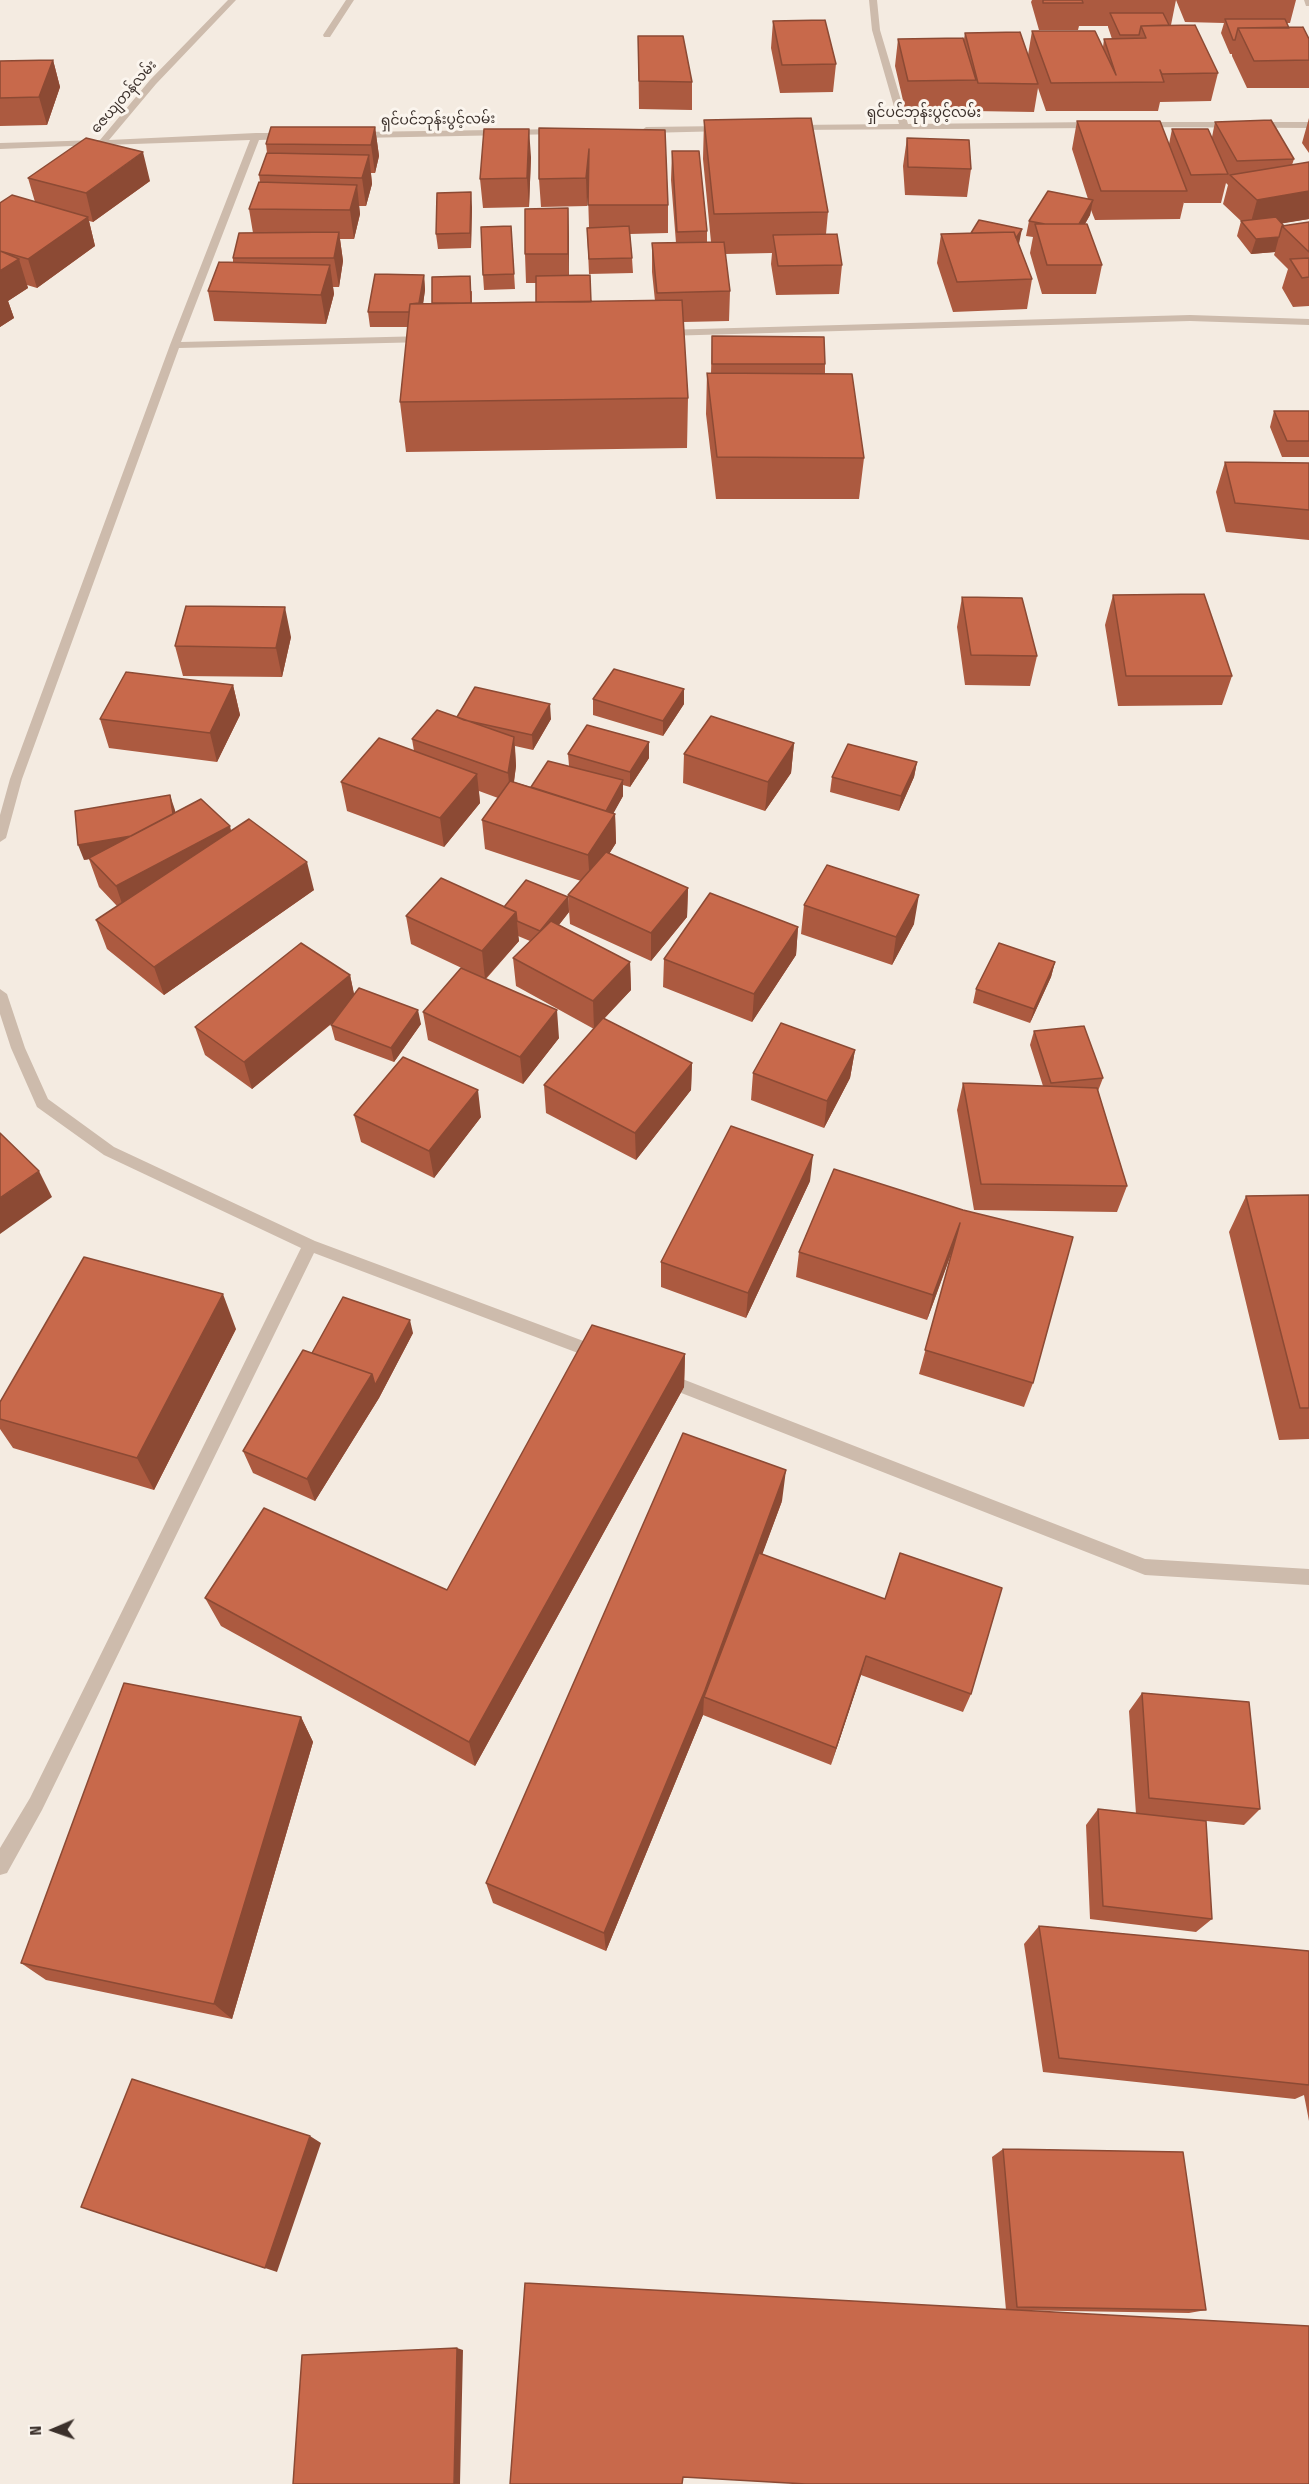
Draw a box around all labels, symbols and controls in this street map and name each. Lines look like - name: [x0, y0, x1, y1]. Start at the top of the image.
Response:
- street label: ဇေယျတန်လမ်း: [88, 57, 160, 137]
- street label: ရှင်ပင်ဘုန်းပွင့်လမ်း: [867, 105, 981, 121]
- street label: ရှင်ပင်ဘုန်းပွင့်လမ်း: [381, 111, 495, 129]
- north arrow: [24, 2400, 84, 2460]
- text: N: [26, 2426, 45, 2436]

